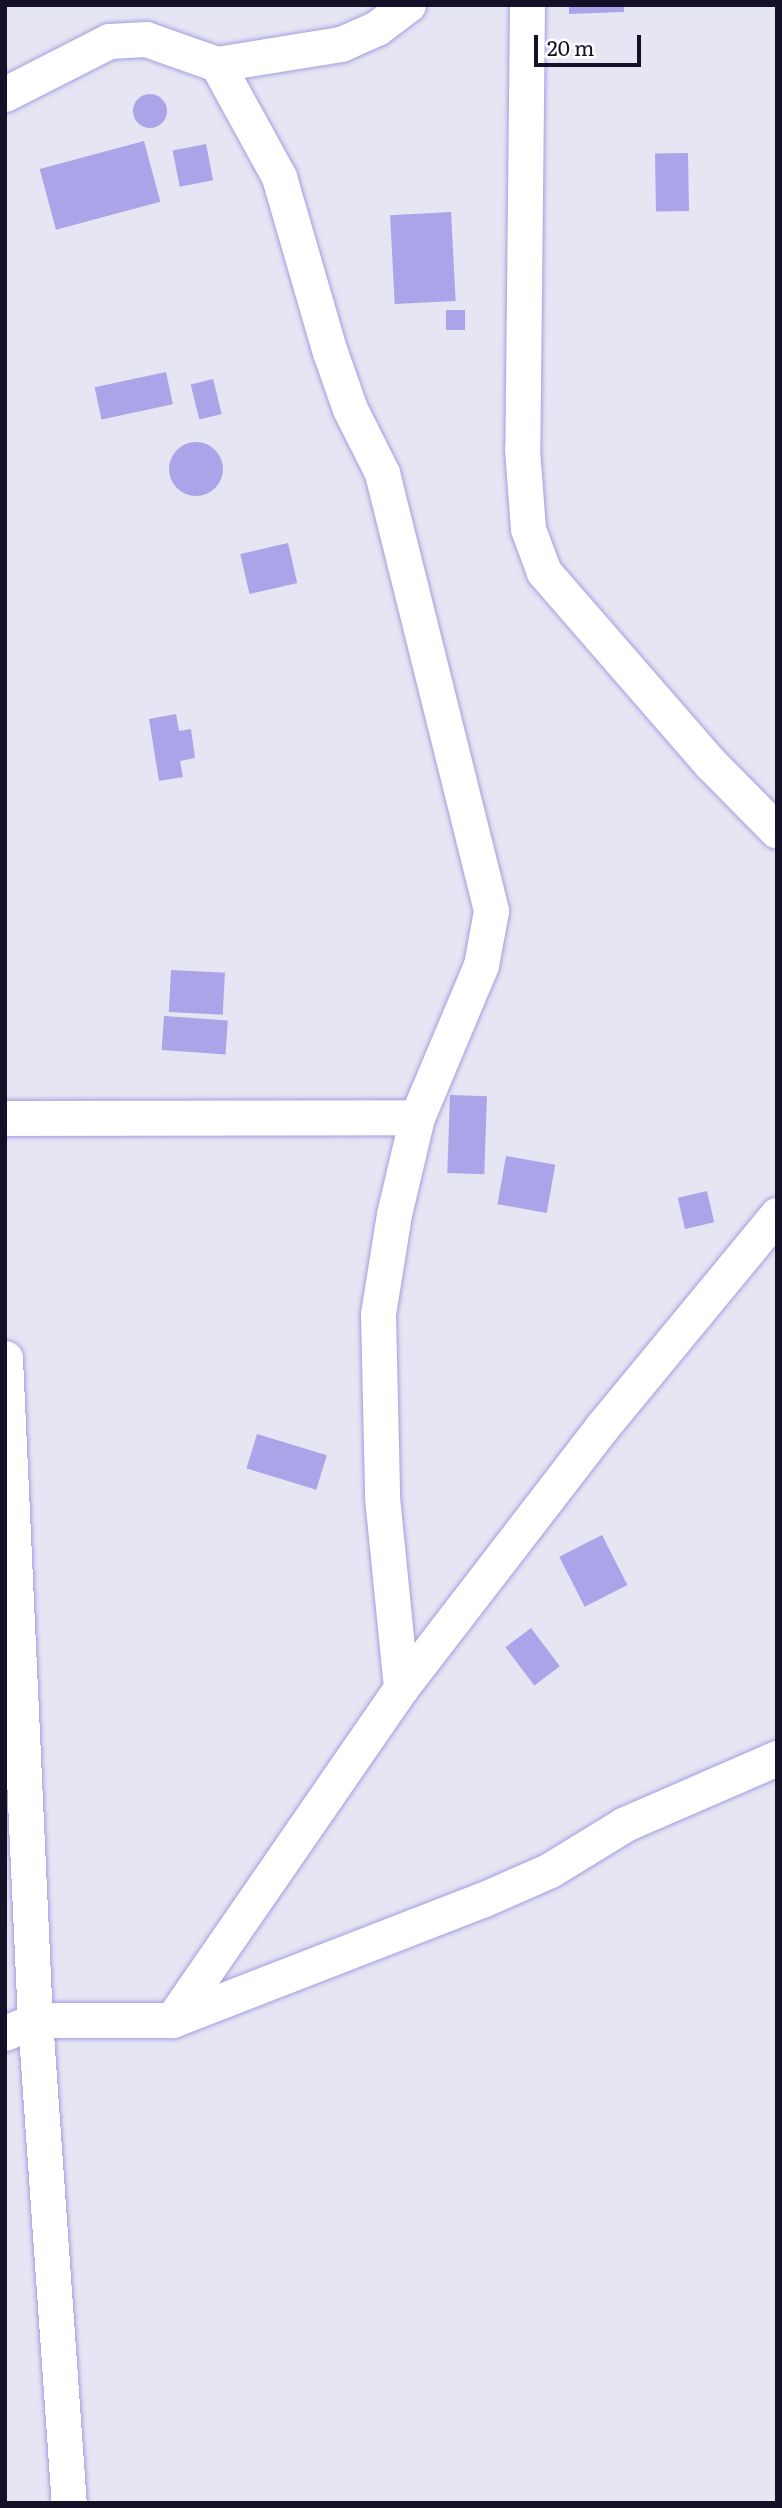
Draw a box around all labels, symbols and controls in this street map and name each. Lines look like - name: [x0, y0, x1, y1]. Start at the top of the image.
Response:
- scale bar: [537, 21, 644, 65]
- text: 20 m: [547, 31, 594, 62]

